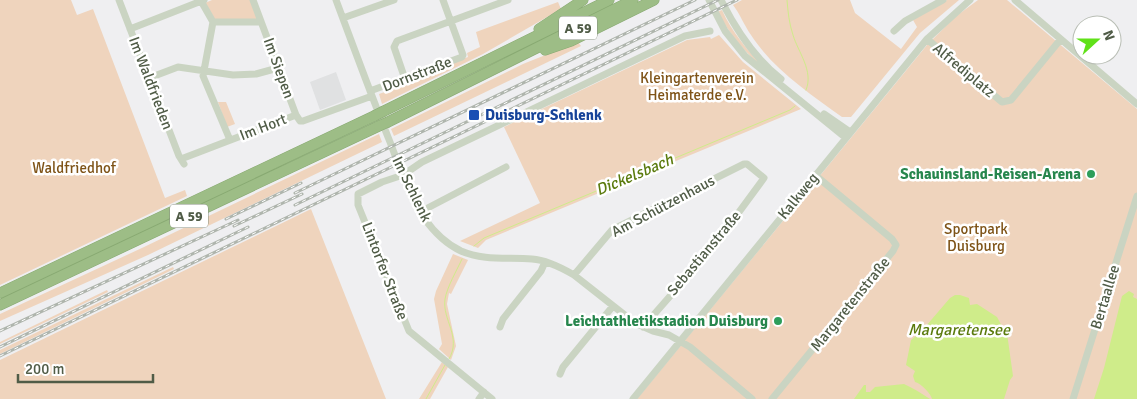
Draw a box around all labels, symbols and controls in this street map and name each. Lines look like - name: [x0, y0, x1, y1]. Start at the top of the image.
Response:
- north arrow: [1072, 15, 1122, 65]
- road number: A 59: [559, 16, 597, 40]
- text: N: [1099, 28, 1118, 43]
- street label: Im Waldfrieden: [125, 34, 177, 132]
- street label: Im Siepen: [260, 35, 298, 101]
- street label: Alfrediplatz: [929, 39, 999, 101]
- street label: Dornstraße: [380, 53, 454, 95]
- park label: Kleingartenverein Heimaterde e.V.: [640, 69, 754, 104]
- place label: Duisburg-Schlenk: [485, 106, 602, 124]
- marker: Duisburg-Schlenk: [467, 108, 481, 122]
- street label: Im Hort: [237, 110, 289, 144]
- water label: Dickelsbach: [593, 149, 677, 200]
- street label: Im Schlenk: [388, 153, 436, 225]
- park label: Waldfriedhof: [32, 159, 117, 177]
- place label: Schauinsland-Reisen-Arena: [900, 165, 1081, 183]
- marker: Schauinsland-Reisen-Arena: [1085, 168, 1097, 180]
- street label: Kalkweg: [774, 169, 822, 223]
- street label: Am Schützenhaus: [608, 171, 718, 241]
- road number: A 59: [170, 205, 208, 228]
- street label: Sebastianstraße: [663, 207, 745, 299]
- street label: Lintorfer Straße: [358, 220, 412, 322]
- park label: Sportpark Duisburg: [944, 220, 1008, 255]
- street label: Margaretenstraße: [807, 253, 893, 355]
- street label: Bertaallee: [1087, 263, 1123, 331]
- place label: Leichtathletikstadion Duisburg: [565, 312, 768, 330]
- marker: Leichtathletikstadion Duisburg: [772, 315, 784, 327]
- water label: Margaretensee: [908, 320, 1011, 340]
- scale bar: [18, 352, 152, 384]
- text: 200 m: [25, 360, 65, 378]

